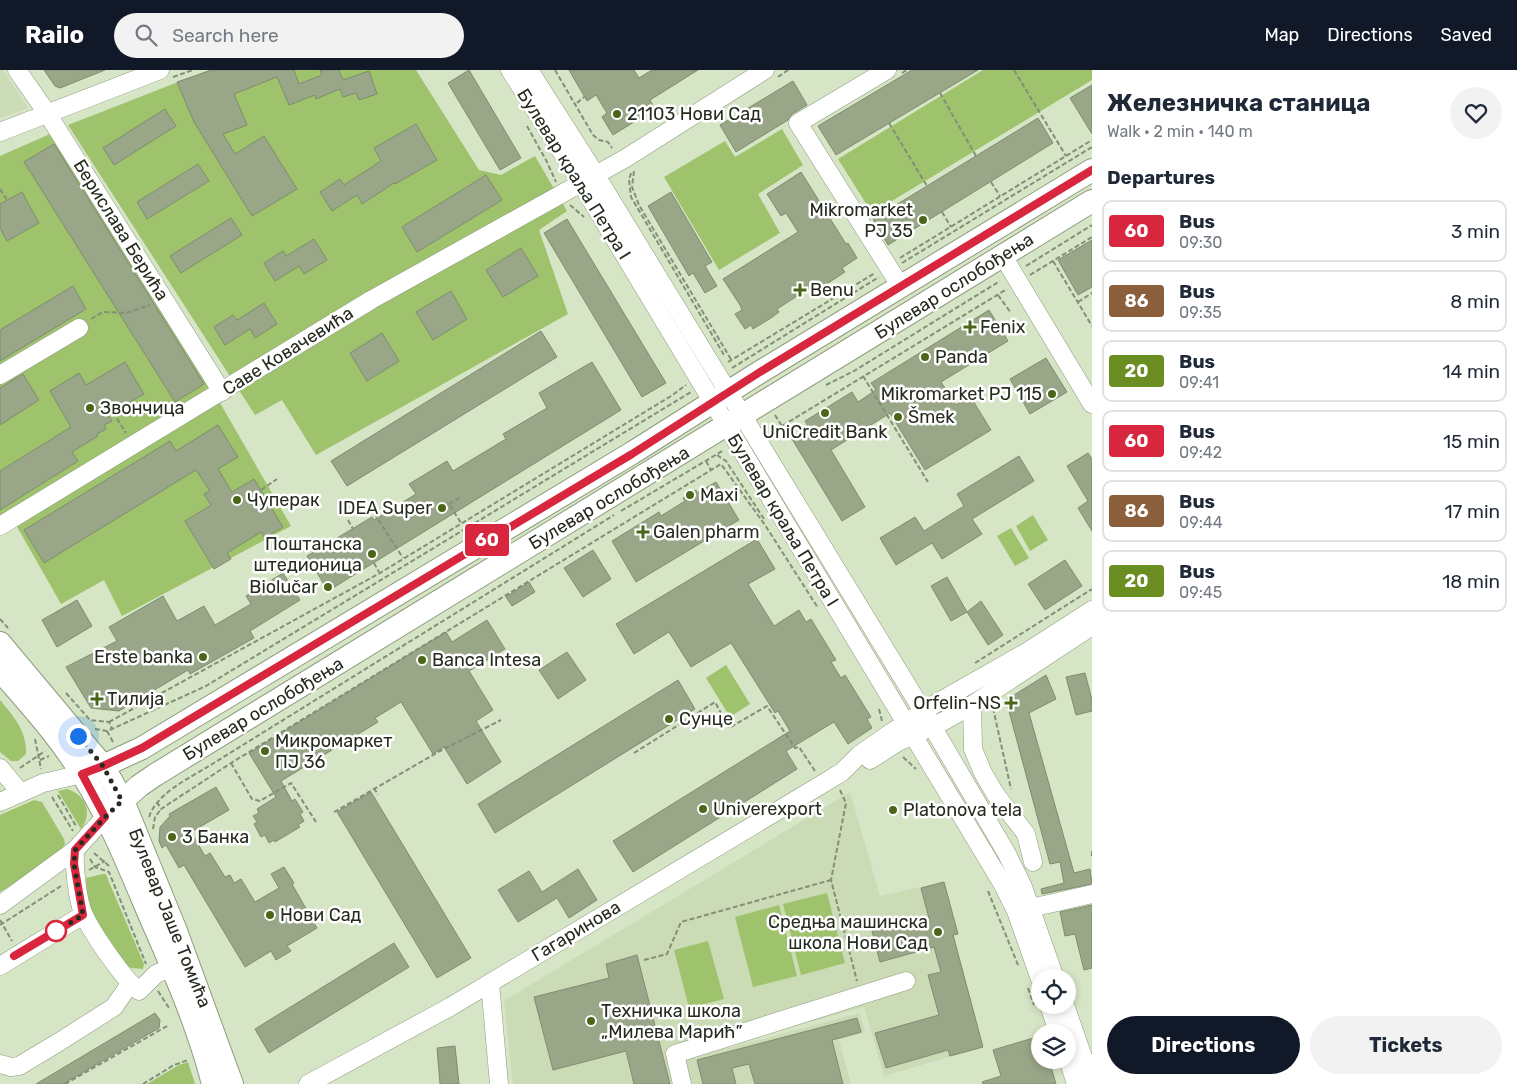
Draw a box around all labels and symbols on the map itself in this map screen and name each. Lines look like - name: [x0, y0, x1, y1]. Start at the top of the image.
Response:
- street label: Булевар краља Петра I: [512, 84, 636, 264]
- place label: 21103 Нови Сад: [627, 103, 761, 125]
- marker: 21103 Нови Сад: [611, 108, 623, 120]
- street label: Берислава Берића: [69, 155, 173, 305]
- place label: Mikromarket PJ 35: [809, 199, 913, 242]
- marker: Mikromarket PJ 35: [917, 214, 929, 226]
- street label: Булевар ослобођења: [870, 228, 1038, 344]
- place label: Benu: [810, 279, 854, 301]
- marker: Benu: [794, 284, 806, 296]
- street label: Саве Ковачевића: [219, 302, 357, 400]
- place label: Fenix: [980, 316, 1026, 338]
- marker: Fenix: [964, 321, 976, 333]
- place label: Panda: [935, 346, 988, 368]
- marker: Panda: [919, 351, 931, 363]
- place label: Mikromarket PJ 115: [881, 383, 1042, 405]
- marker: Mikromarket PJ 115: [1046, 388, 1058, 400]
- place label: Звончица: [100, 397, 185, 419]
- marker: Звончица: [84, 402, 96, 414]
- place label: Šmek: [908, 406, 955, 428]
- marker: UniCredit Bank: [819, 407, 831, 419]
- marker: Šmek: [892, 411, 904, 423]
- place label: UniCredit Bank: [762, 421, 888, 443]
- street label: Булевар краља Петра I: [723, 430, 843, 610]
- street label: Булевар ослобођења: [525, 441, 693, 555]
- place label: Maxi: [700, 484, 738, 506]
- place label: Чуперак: [247, 489, 320, 511]
- marker: Maxi: [684, 489, 696, 501]
- marker: Чуперак: [231, 494, 243, 506]
- place label: IDEA Super: [338, 497, 432, 519]
- marker: IDEA Super: [436, 502, 448, 514]
- place label: Galen pharm: [653, 521, 759, 543]
- line badge: 60: [464, 524, 510, 556]
- marker: Galen pharm: [637, 526, 649, 538]
- place label: Поштанска штедионица: [253, 533, 362, 576]
- marker: Поштанска штедионица: [366, 548, 378, 560]
- place label: Biolučar: [249, 576, 318, 598]
- marker: Biolučar: [322, 581, 334, 593]
- place label: Erste banka: [94, 646, 193, 668]
- place label: Banca Intesa: [432, 649, 541, 671]
- marker: Erste banka: [197, 651, 209, 663]
- street label: Булевар ослобођења: [179, 652, 347, 766]
- marker: Banca Intesa: [416, 654, 428, 666]
- place label: Тилија: [107, 688, 164, 710]
- place label: Orfelin-NS: [913, 692, 1001, 714]
- marker: Тилија: [91, 693, 103, 705]
- marker: Orfelin-NS: [1005, 697, 1017, 709]
- place label: Сунце: [679, 708, 733, 730]
- marker: Сунце: [663, 713, 675, 725]
- your location: [66, 724, 91, 749]
- place label: Микромаркет ПЈ 36: [275, 730, 392, 773]
- marker: Микромаркет ПЈ 36: [259, 745, 271, 757]
- place label: Univerexport: [713, 798, 822, 820]
- place label: Platonova tela: [903, 799, 1022, 821]
- marker: Univerexport: [697, 803, 709, 815]
- marker: Platonova tela: [887, 804, 899, 816]
- street label: Булевар Јаше Томића: [124, 825, 216, 1011]
- place label: 3 Банка: [182, 826, 249, 848]
- marker: 3 Банка: [166, 831, 178, 843]
- street label: Гагаринова: [527, 896, 625, 966]
- place label: Нови Сад: [280, 904, 362, 926]
- marker: Нови Сад: [264, 909, 276, 921]
- place label: Средња машинска школа Нови Сад: [768, 911, 928, 954]
- unlabelled marker: [45, 920, 67, 942]
- marker: Средња машинска школа Нови Сад: [932, 926, 944, 938]
- place label: Техничка школа „Милева Марић”: [601, 1000, 742, 1043]
- marker: Техничка школа „Милева Марић”: [585, 1015, 597, 1027]

